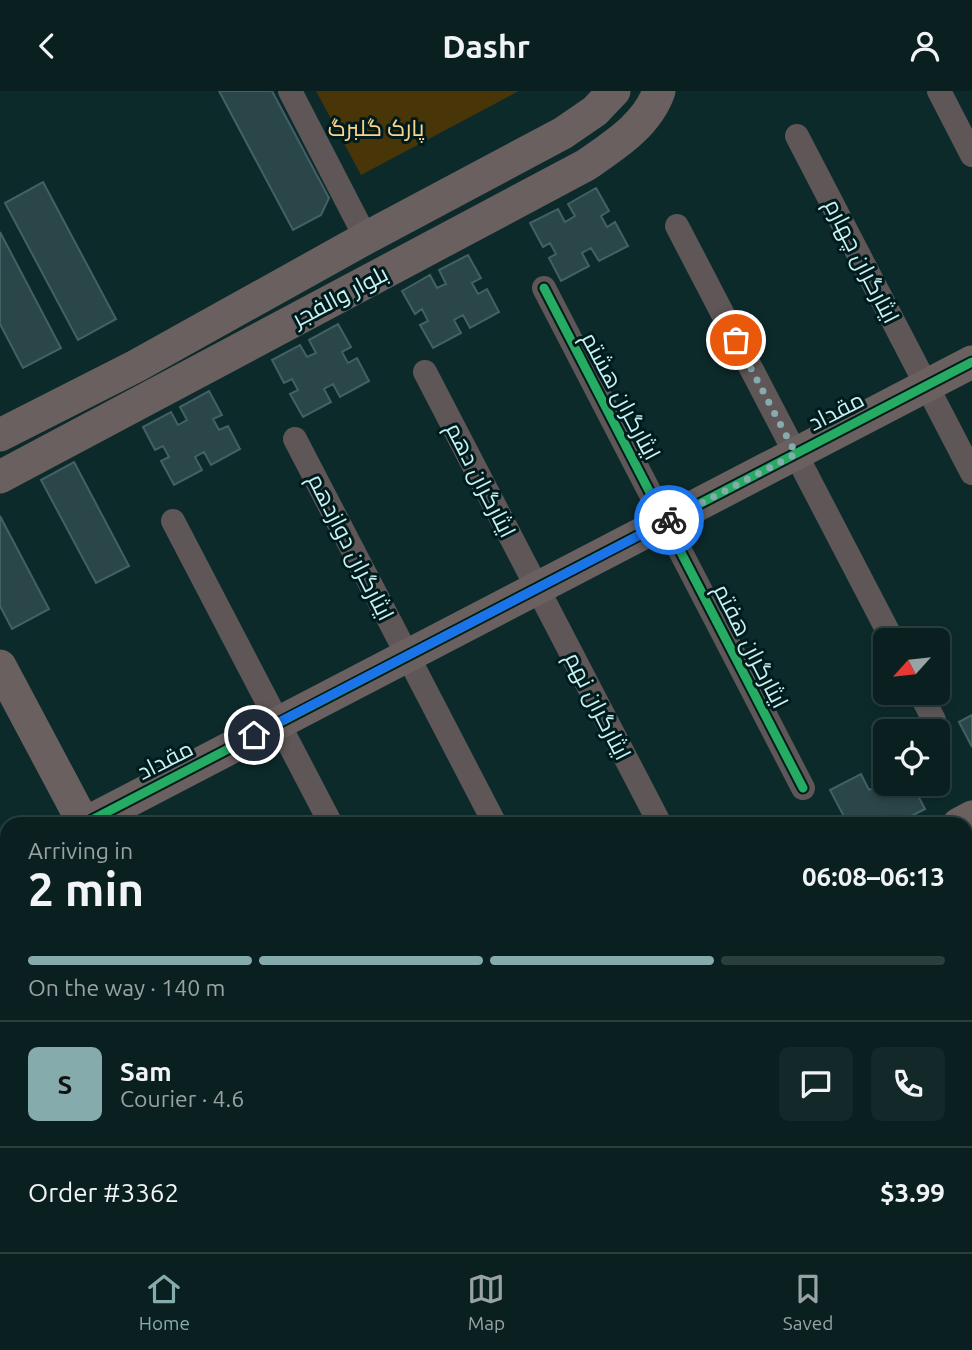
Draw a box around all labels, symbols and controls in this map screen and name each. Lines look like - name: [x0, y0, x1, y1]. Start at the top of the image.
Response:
- icon: back: [28, 27, 66, 65]
- icon: person: [906, 27, 944, 65]
- text: Dashr: [442, 28, 530, 64]
- park label: پارک گلبرگ: [328, 115, 424, 143]
- street label: ایثارگران چهارم: [817, 194, 905, 329]
- street label: بلوار والفجر: [286, 260, 392, 333]
- pin: [706, 310, 766, 370]
- icon: bag: [717, 321, 755, 359]
- street label: ایثارگران هشتم: [574, 328, 666, 466]
- street label: مقداد: [804, 386, 868, 435]
- street label: ایثارگران دهم: [438, 418, 521, 543]
- street label: ایثارگران دوازدهم: [300, 469, 399, 626]
- courier: [634, 485, 704, 555]
- icon: bike: [650, 501, 688, 539]
- street label: ایثارگران هفتم: [706, 579, 793, 714]
- north arrow: [873, 628, 950, 705]
- map controls: [873, 628, 950, 796]
- street label: ایثارگران نهم: [557, 648, 636, 766]
- pin: [224, 705, 284, 765]
- icon: home: [235, 716, 273, 754]
- button: locate: [873, 719, 950, 796]
- street label: مقداد: [133, 735, 197, 784]
- text: Arriving in: [28, 838, 133, 863]
- text: 06:08–06:13: [802, 862, 945, 891]
- text: 2 min: [28, 863, 144, 915]
- text: On the way · 140 m: [28, 975, 225, 1000]
- button: chat: [779, 1047, 853, 1121]
- button: phone: [871, 1047, 945, 1121]
- text: Sam: [120, 1057, 172, 1086]
- text: S: [58, 1070, 72, 1099]
- text: Courier · 4.6: [120, 1086, 244, 1111]
- text: Order #3362: [28, 1178, 179, 1207]
- text: $3.99: [880, 1178, 945, 1207]
- tab: Home: [139, 1270, 190, 1334]
- tab: Map: [467, 1270, 505, 1334]
- tab: Saved: [783, 1270, 833, 1334]

